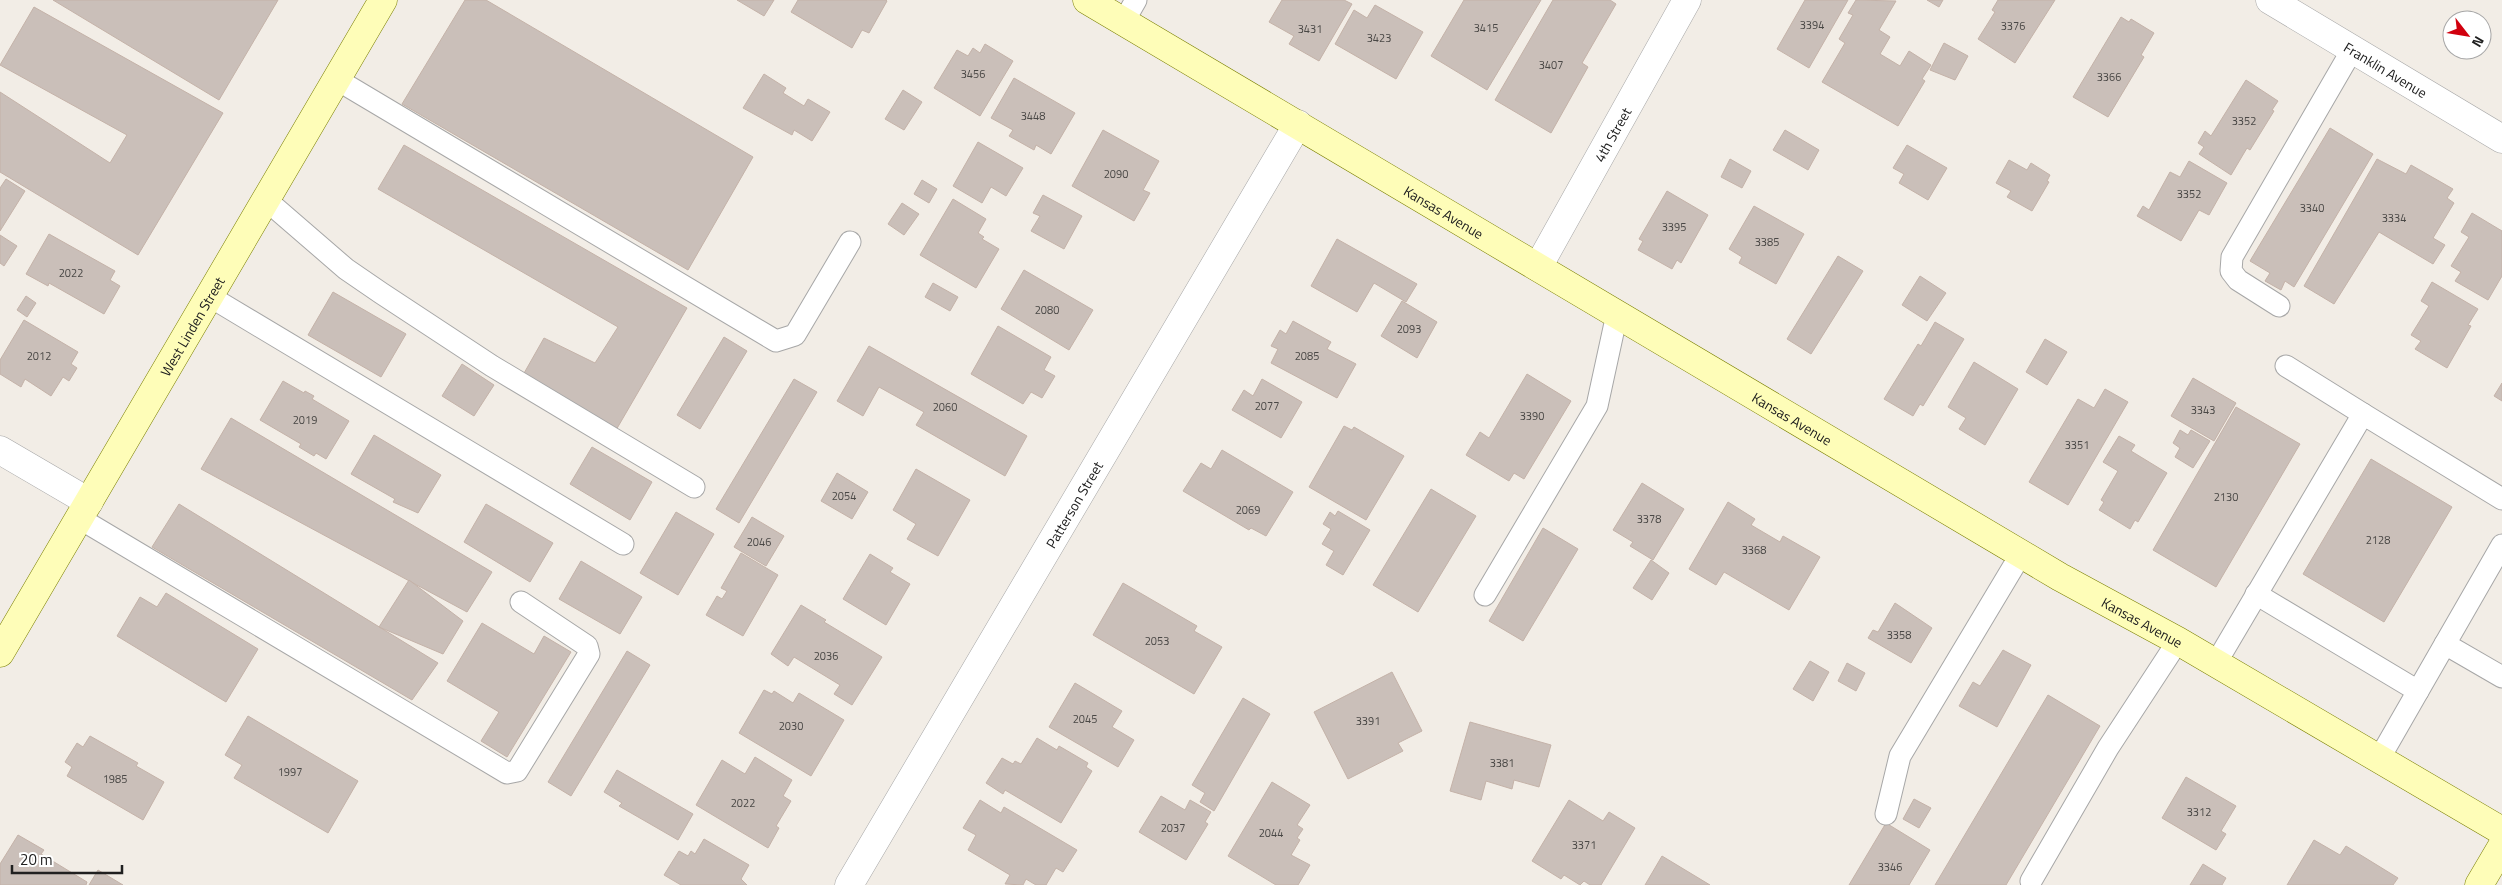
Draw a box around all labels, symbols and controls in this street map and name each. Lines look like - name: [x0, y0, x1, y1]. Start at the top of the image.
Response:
- north arrow: [2442, 10, 2492, 60]
- house number: 3394: [1800, 17, 1824, 33]
- house number: 3376: [2001, 18, 2025, 34]
- house number: 3415: [1474, 20, 1498, 36]
- house number: 3431: [1298, 21, 1322, 37]
- house number: 3423: [1367, 30, 1391, 46]
- text: N: [2467, 32, 2490, 52]
- street label: Franklin Avenue: [2340, 36, 2432, 103]
- house number: 3407: [1539, 57, 1563, 73]
- house number: 3456: [961, 66, 985, 82]
- house number: 3366: [2097, 69, 2121, 85]
- street label: 4th Street: [1588, 103, 1636, 165]
- house number: 3448: [1021, 108, 1045, 124]
- house number: 3352: [2232, 113, 2256, 129]
- house number: 2090: [1104, 166, 1128, 182]
- street label: Kansas Avenue: [1400, 180, 1488, 244]
- house number: 3352: [2177, 186, 2201, 202]
- house number: 3340: [2300, 200, 2324, 216]
- house number: 3334: [2382, 210, 2406, 226]
- house number: 3395: [1662, 219, 1686, 235]
- house number: 3385: [1755, 234, 1779, 250]
- house number: 2022: [59, 265, 83, 281]
- street label: West Linden Street: [154, 272, 229, 380]
- house number: 2080: [1035, 302, 1059, 318]
- house number: 2093: [1397, 321, 1421, 337]
- house number: 2012: [27, 348, 51, 364]
- house number: 2085: [1295, 348, 1319, 364]
- street label: Kansas Avenue: [1748, 386, 1836, 450]
- house number: 2077: [1255, 398, 1279, 414]
- house number: 2060: [933, 399, 957, 415]
- house number: 3343: [2191, 402, 2215, 418]
- house number: 3390: [1520, 408, 1544, 424]
- house number: 2019: [293, 412, 317, 428]
- house number: 3351: [2065, 437, 2089, 453]
- street label: Patterson Street: [1040, 457, 1108, 552]
- house number: 2054: [832, 488, 856, 504]
- house number: 2130: [2214, 489, 2238, 505]
- house number: 2069: [1236, 502, 1260, 518]
- house number: 3378: [1637, 511, 1661, 527]
- house number: 2128: [2366, 532, 2390, 548]
- house number: 2046: [747, 534, 771, 550]
- house number: 3368: [1742, 542, 1766, 558]
- street label: Kansas Avenue: [2098, 591, 2187, 652]
- house number: 3358: [1887, 627, 1911, 643]
- house number: 2053: [1145, 633, 1169, 649]
- house number: 2036: [814, 648, 838, 664]
- house number: 2045: [1073, 711, 1097, 727]
- house number: 3391: [1356, 713, 1380, 729]
- house number: 2030: [779, 718, 803, 734]
- house number: 3381: [1490, 755, 1514, 771]
- house number: 1997: [278, 764, 302, 780]
- house number: 1985: [103, 771, 127, 787]
- house number: 2022: [731, 795, 755, 811]
- house number: 3312: [2187, 804, 2211, 820]
- house number: 2037: [1161, 820, 1185, 836]
- house number: 2044: [1259, 825, 1283, 841]
- house number: 3371: [1572, 837, 1596, 853]
- scale bar: [12, 842, 122, 874]
- text: 20 m: [20, 848, 53, 871]
- house number: 3346: [1878, 859, 1902, 875]

